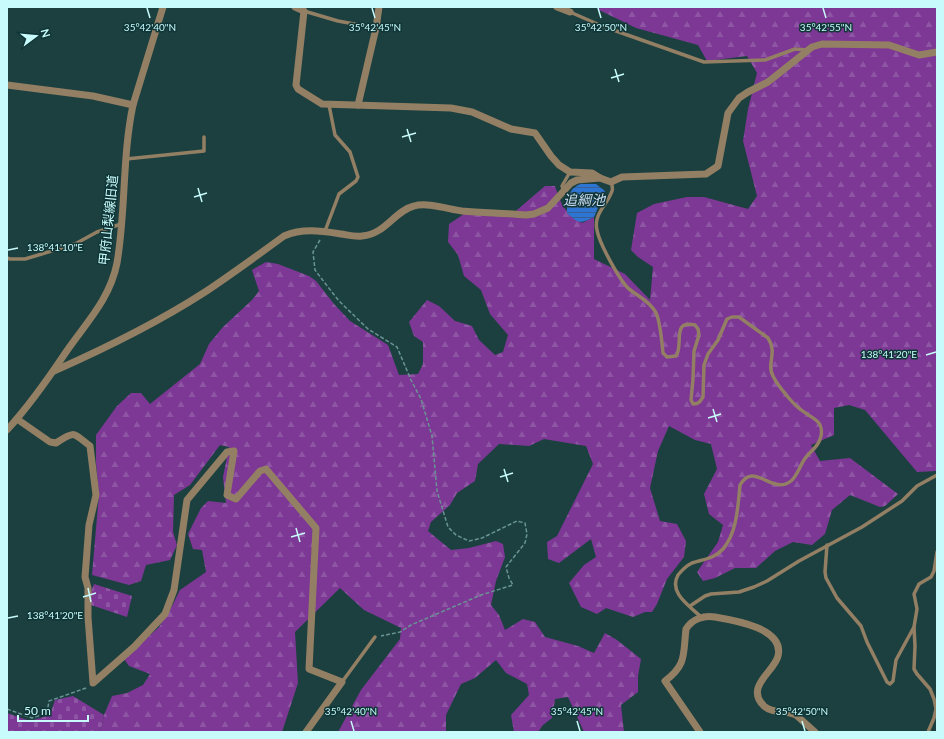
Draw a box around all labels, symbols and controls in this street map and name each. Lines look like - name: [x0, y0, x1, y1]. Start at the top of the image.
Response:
- north arrow: [16, 16, 56, 56]
- text: 35°42'40"N: [124, 21, 176, 33]
- text: 35°42'45"N: [349, 21, 401, 33]
- text: 35°42'50"N: [575, 21, 627, 33]
- text: 35°42'55"N: [800, 21, 852, 33]
- text: N: [39, 27, 54, 39]
- street label: 甲府山梨線旧道: [95, 174, 121, 266]
- water label: 追綱池: [563, 191, 607, 208]
- text: 138°41'10"E: [27, 241, 83, 253]
- text: 138°41'20"E: [861, 348, 917, 360]
- text: 138°41'20"E: [27, 609, 83, 621]
- scale bar: [18, 697, 88, 723]
- text: 50 m: [24, 703, 51, 718]
- text: 35°42'40"N: [325, 705, 377, 717]
- text: 35°42'45"N: [551, 705, 603, 717]
- text: 35°42'50"N: [776, 705, 828, 717]

